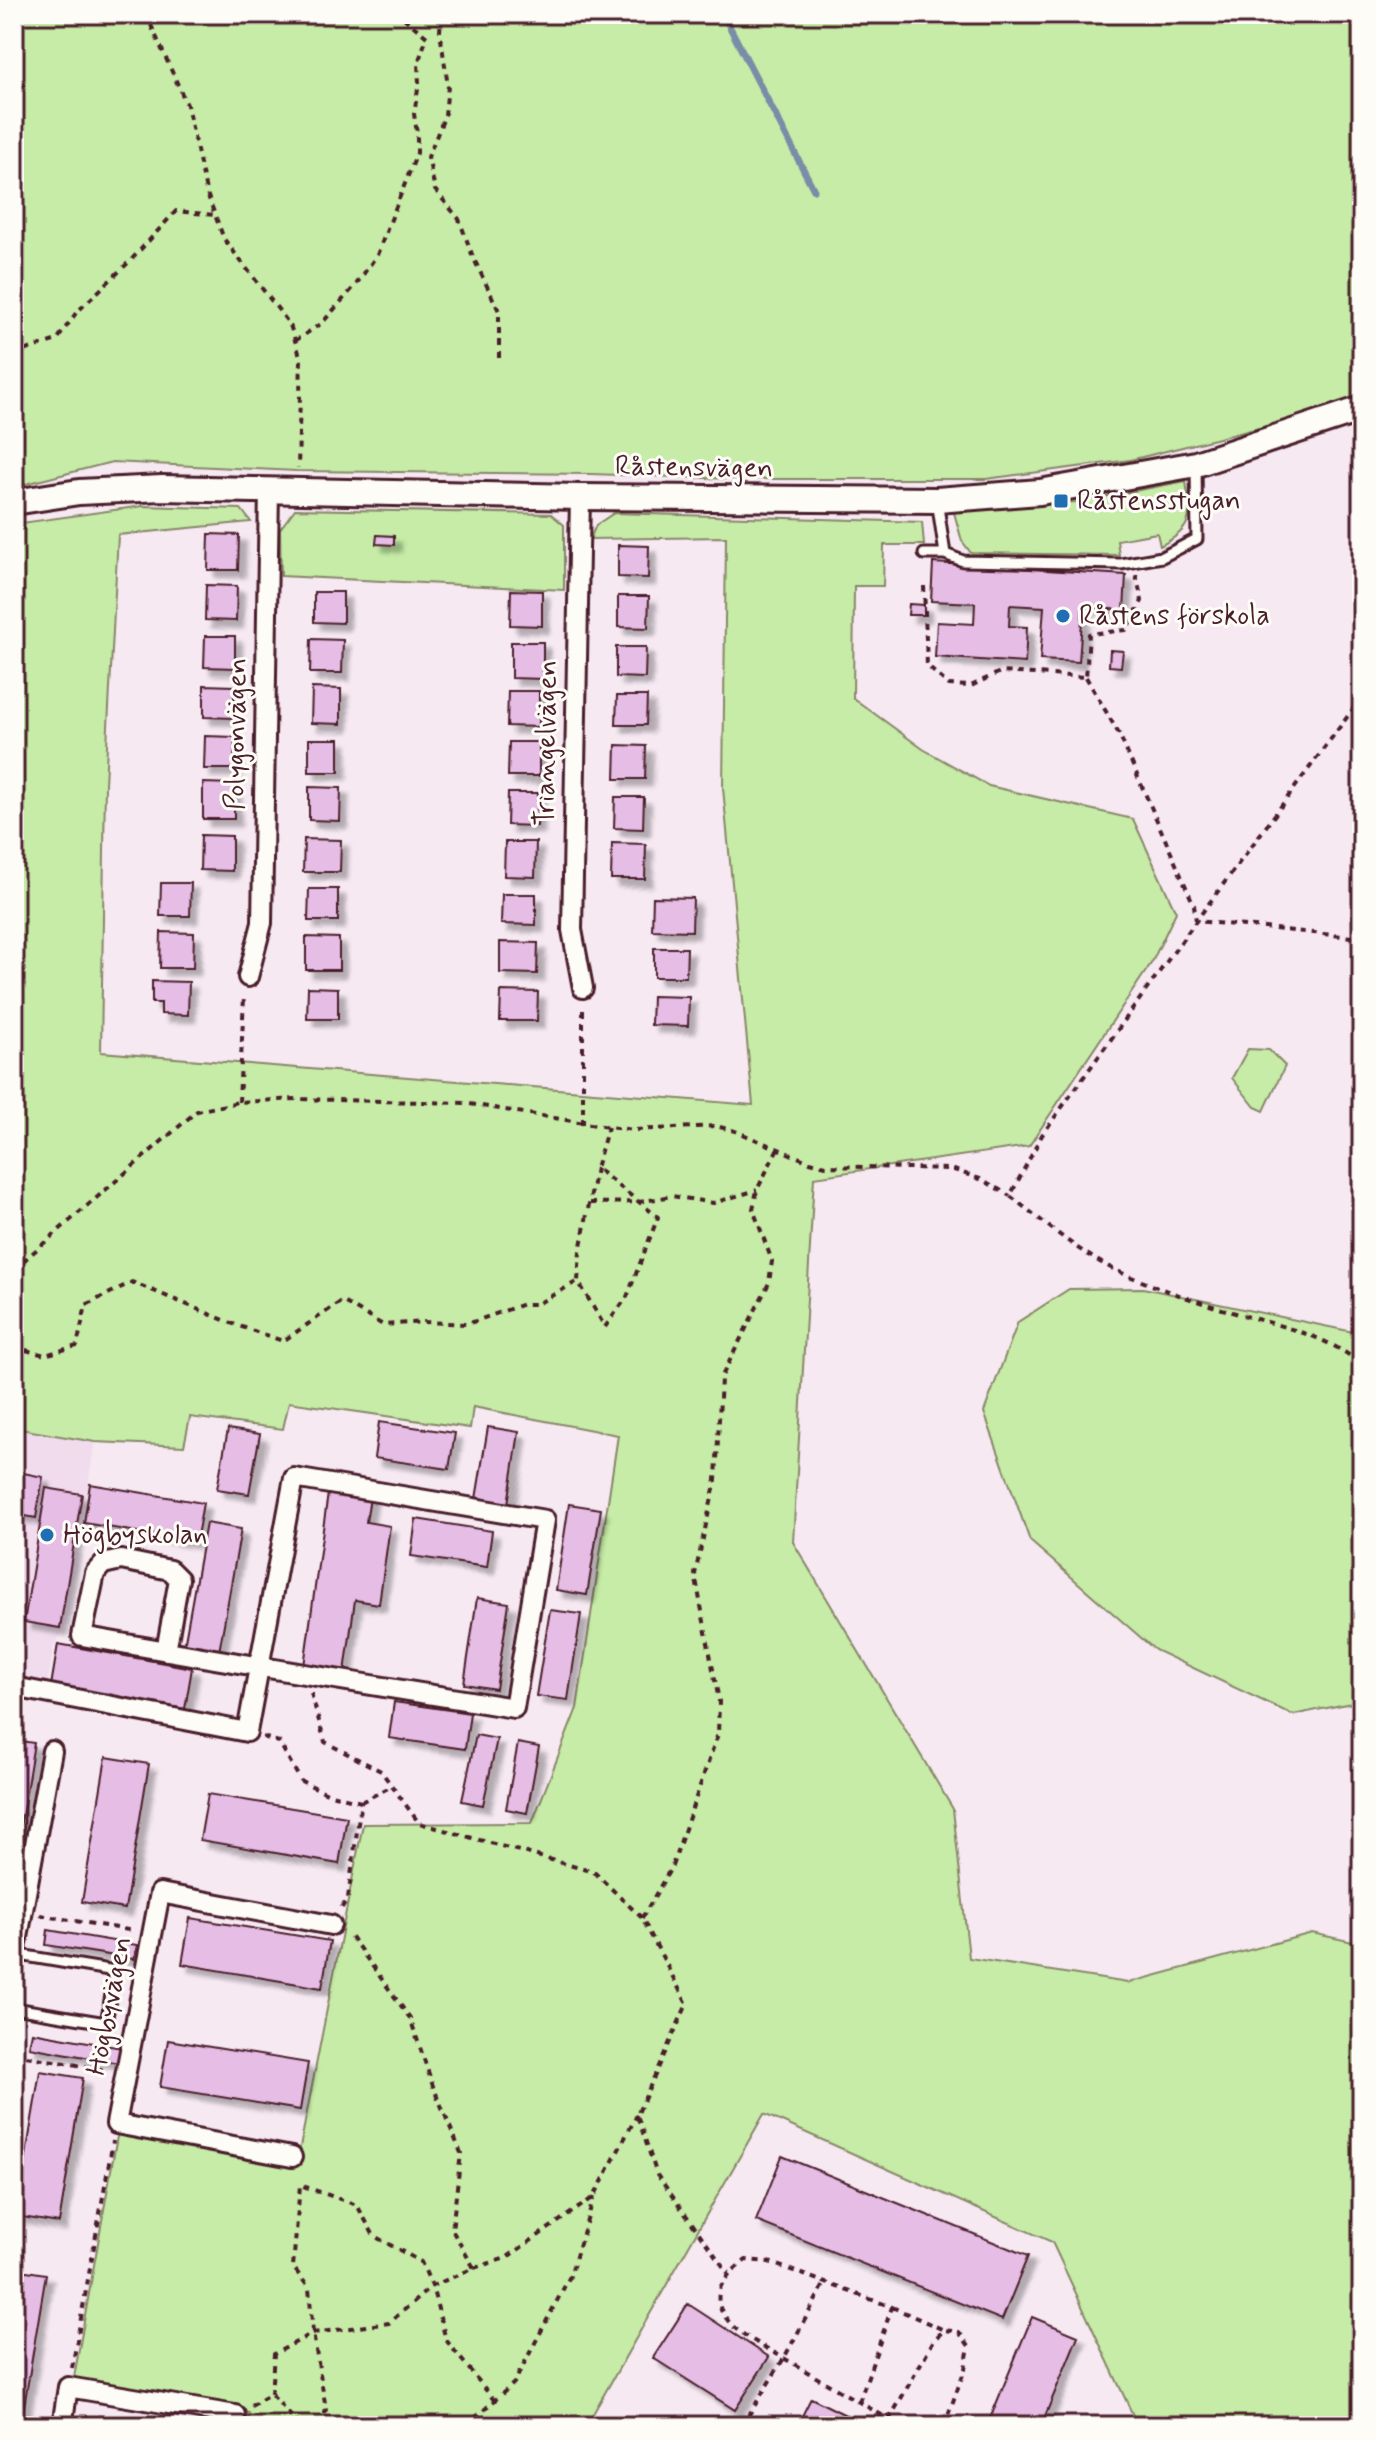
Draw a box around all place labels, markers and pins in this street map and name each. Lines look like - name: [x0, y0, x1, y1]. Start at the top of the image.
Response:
- place label: Råstensstugan: [1077, 483, 1241, 520]
- marker: Råstensstugan: [1052, 492, 1070, 510]
- place label: Råstens förskola: [1079, 598, 1270, 635]
- marker: Råstens förskola: [1054, 607, 1072, 625]
- place label: Högbyskolan: [63, 1517, 207, 1554]
- marker: Högbyskolan: [38, 1526, 56, 1544]

